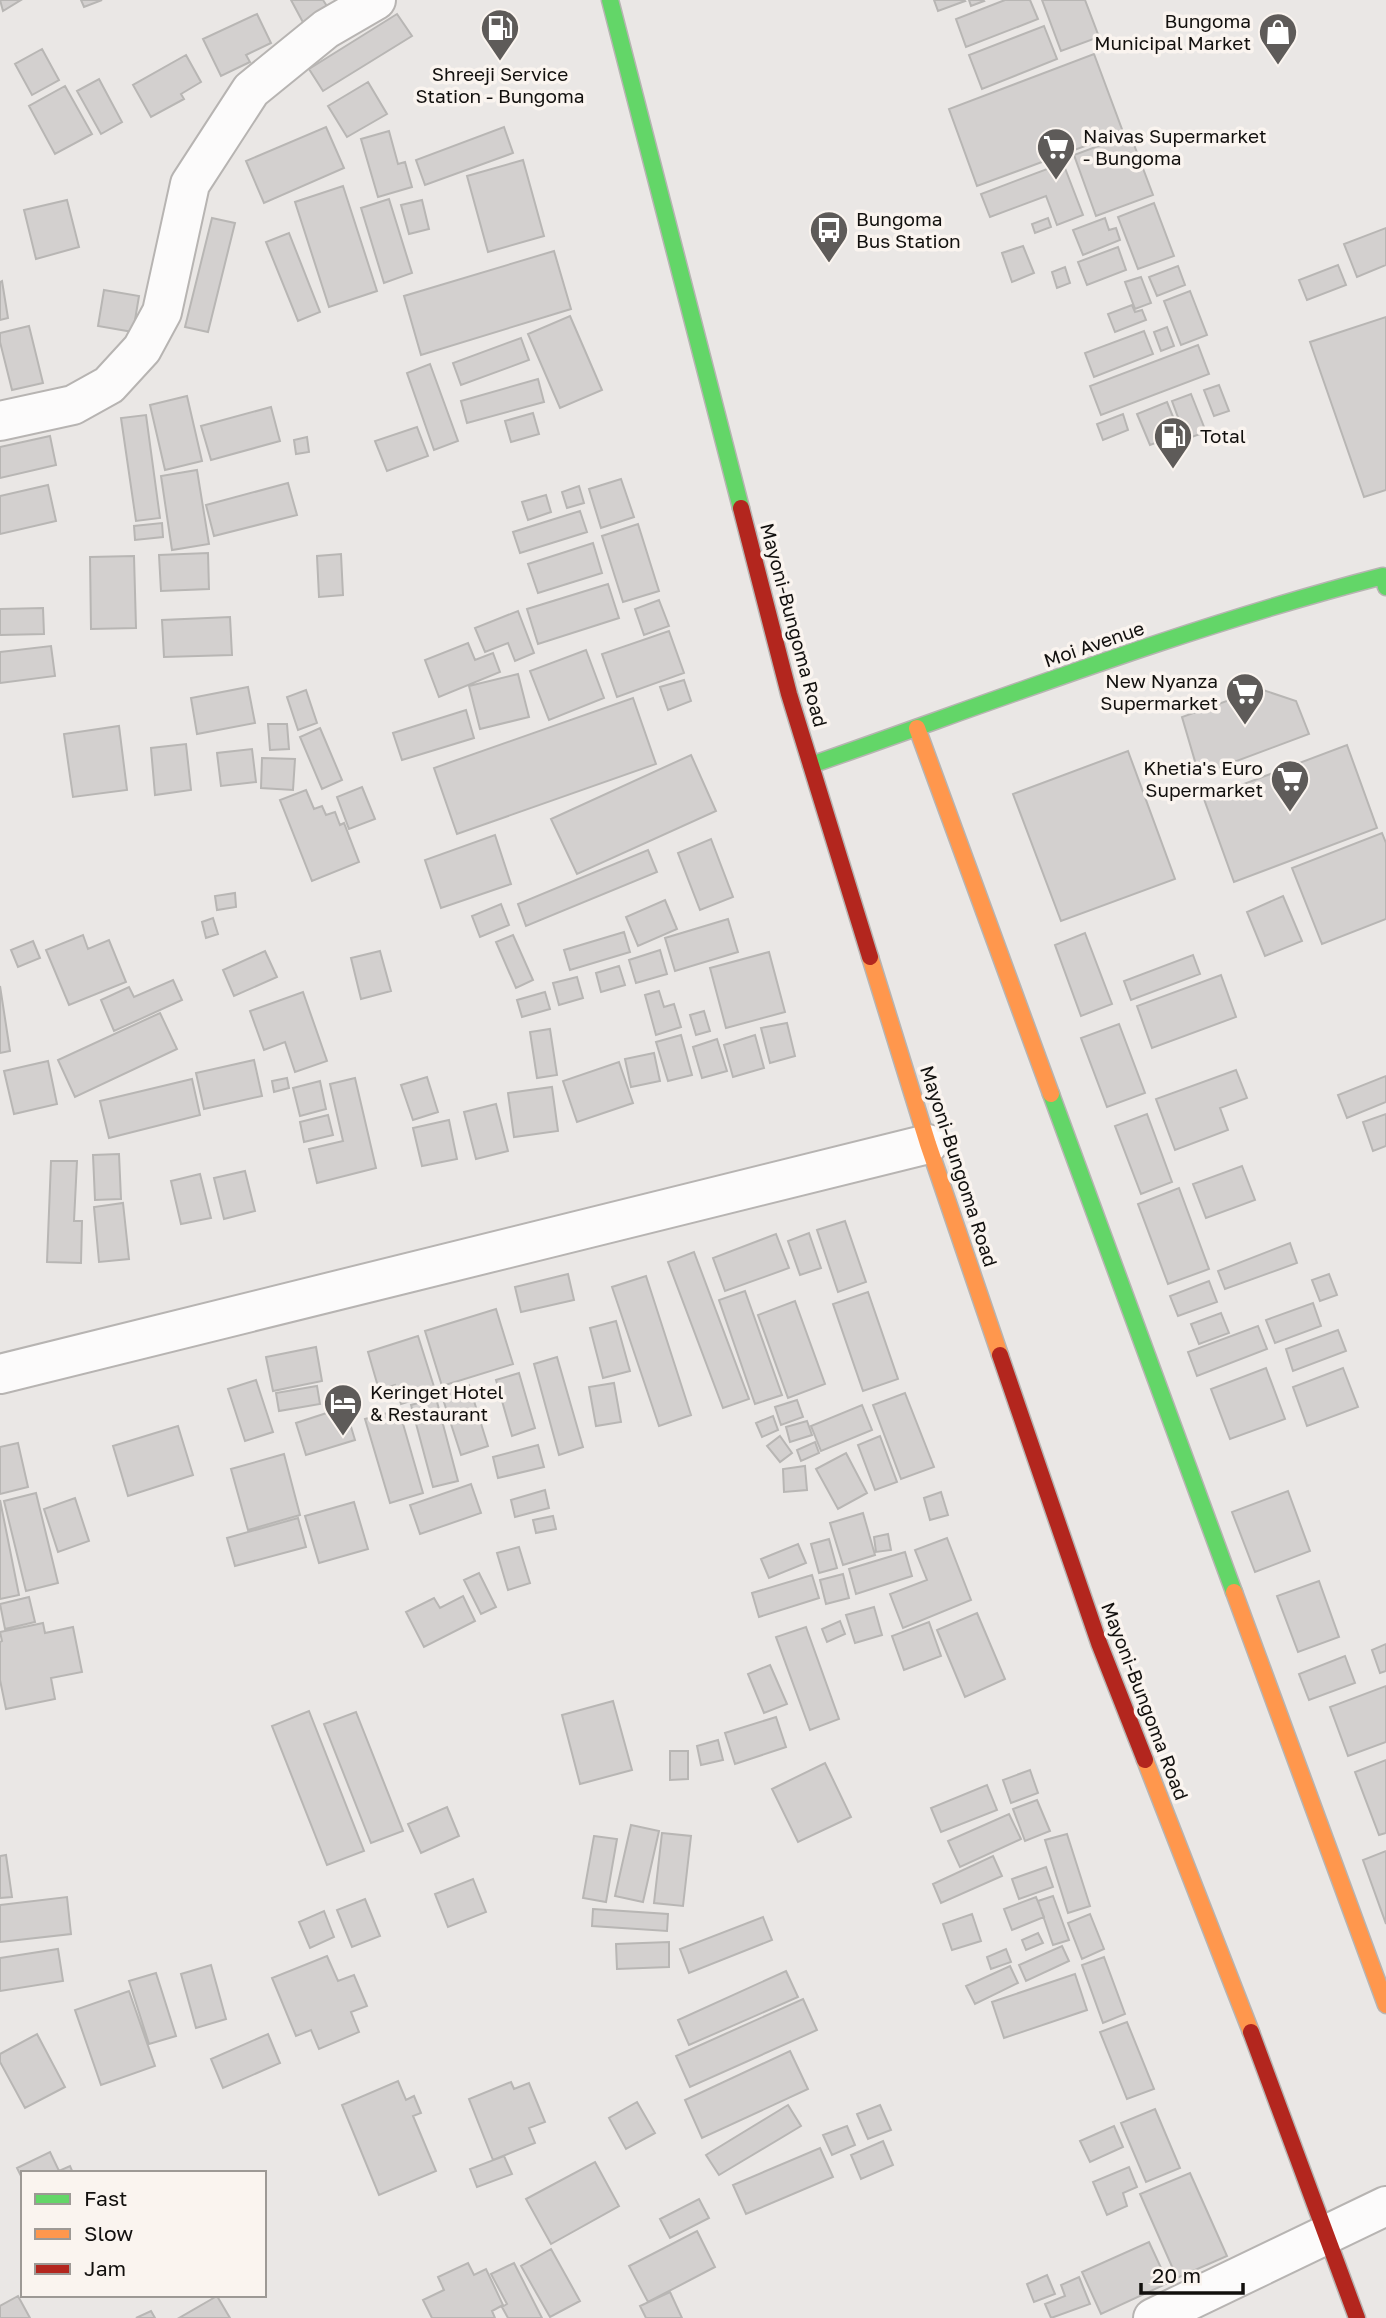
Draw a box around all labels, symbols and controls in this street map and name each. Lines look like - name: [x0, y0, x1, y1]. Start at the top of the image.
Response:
- fuel station icon: Shreeji Service Station - Bungoma: [479, 7, 521, 62]
- place label: Bungoma Municipal Market: [1094, 9, 1251, 54]
- shop icon: Bungoma Municipal Market: [1257, 11, 1299, 66]
- place label: Shreeji Service Station - Bungoma: [416, 62, 584, 107]
- place label: Naivas Supermarket - Bungoma: [1083, 124, 1267, 169]
- supermarket icon: Naivas Supermarket - Bungoma: [1035, 126, 1077, 181]
- place label: Bungoma Bus Station: [856, 207, 961, 252]
- bus stop icon: Bungoma Bus Station: [808, 209, 850, 264]
- fuel station icon: Total: [1152, 415, 1194, 470]
- place label: Total: [1200, 424, 1246, 447]
- street label: Mayoni-Bungoma Road: [756, 520, 833, 729]
- street label: Moi Avenue: [1041, 616, 1147, 671]
- place label: New Nyanza Supermarket: [1100, 669, 1218, 714]
- supermarket icon: New Nyanza Supermarket: [1224, 671, 1266, 726]
- place label: Khetia's Euro Supermarket: [1143, 756, 1263, 801]
- supermarket icon: Khetia's Euro Supermarket: [1269, 758, 1311, 813]
- street label: Mayoni-Bungoma Road: [916, 1062, 1003, 1269]
- place label: Keringet Hotel & Restaurant: [370, 1380, 504, 1425]
- hotel icon: Keringet Hotel & Restaurant: [322, 1382, 364, 1437]
- street label: Mayoni-Bungoma Road: [1097, 1599, 1194, 1803]
- legend: [21, 2171, 266, 2297]
- text: Fast: [84, 2185, 127, 2211]
- text: Slow: [84, 2220, 133, 2246]
- scale bar: [1141, 2252, 1242, 2296]
- text: Jam: [84, 2255, 126, 2281]
- text: 20 m: [1152, 2262, 1201, 2288]

